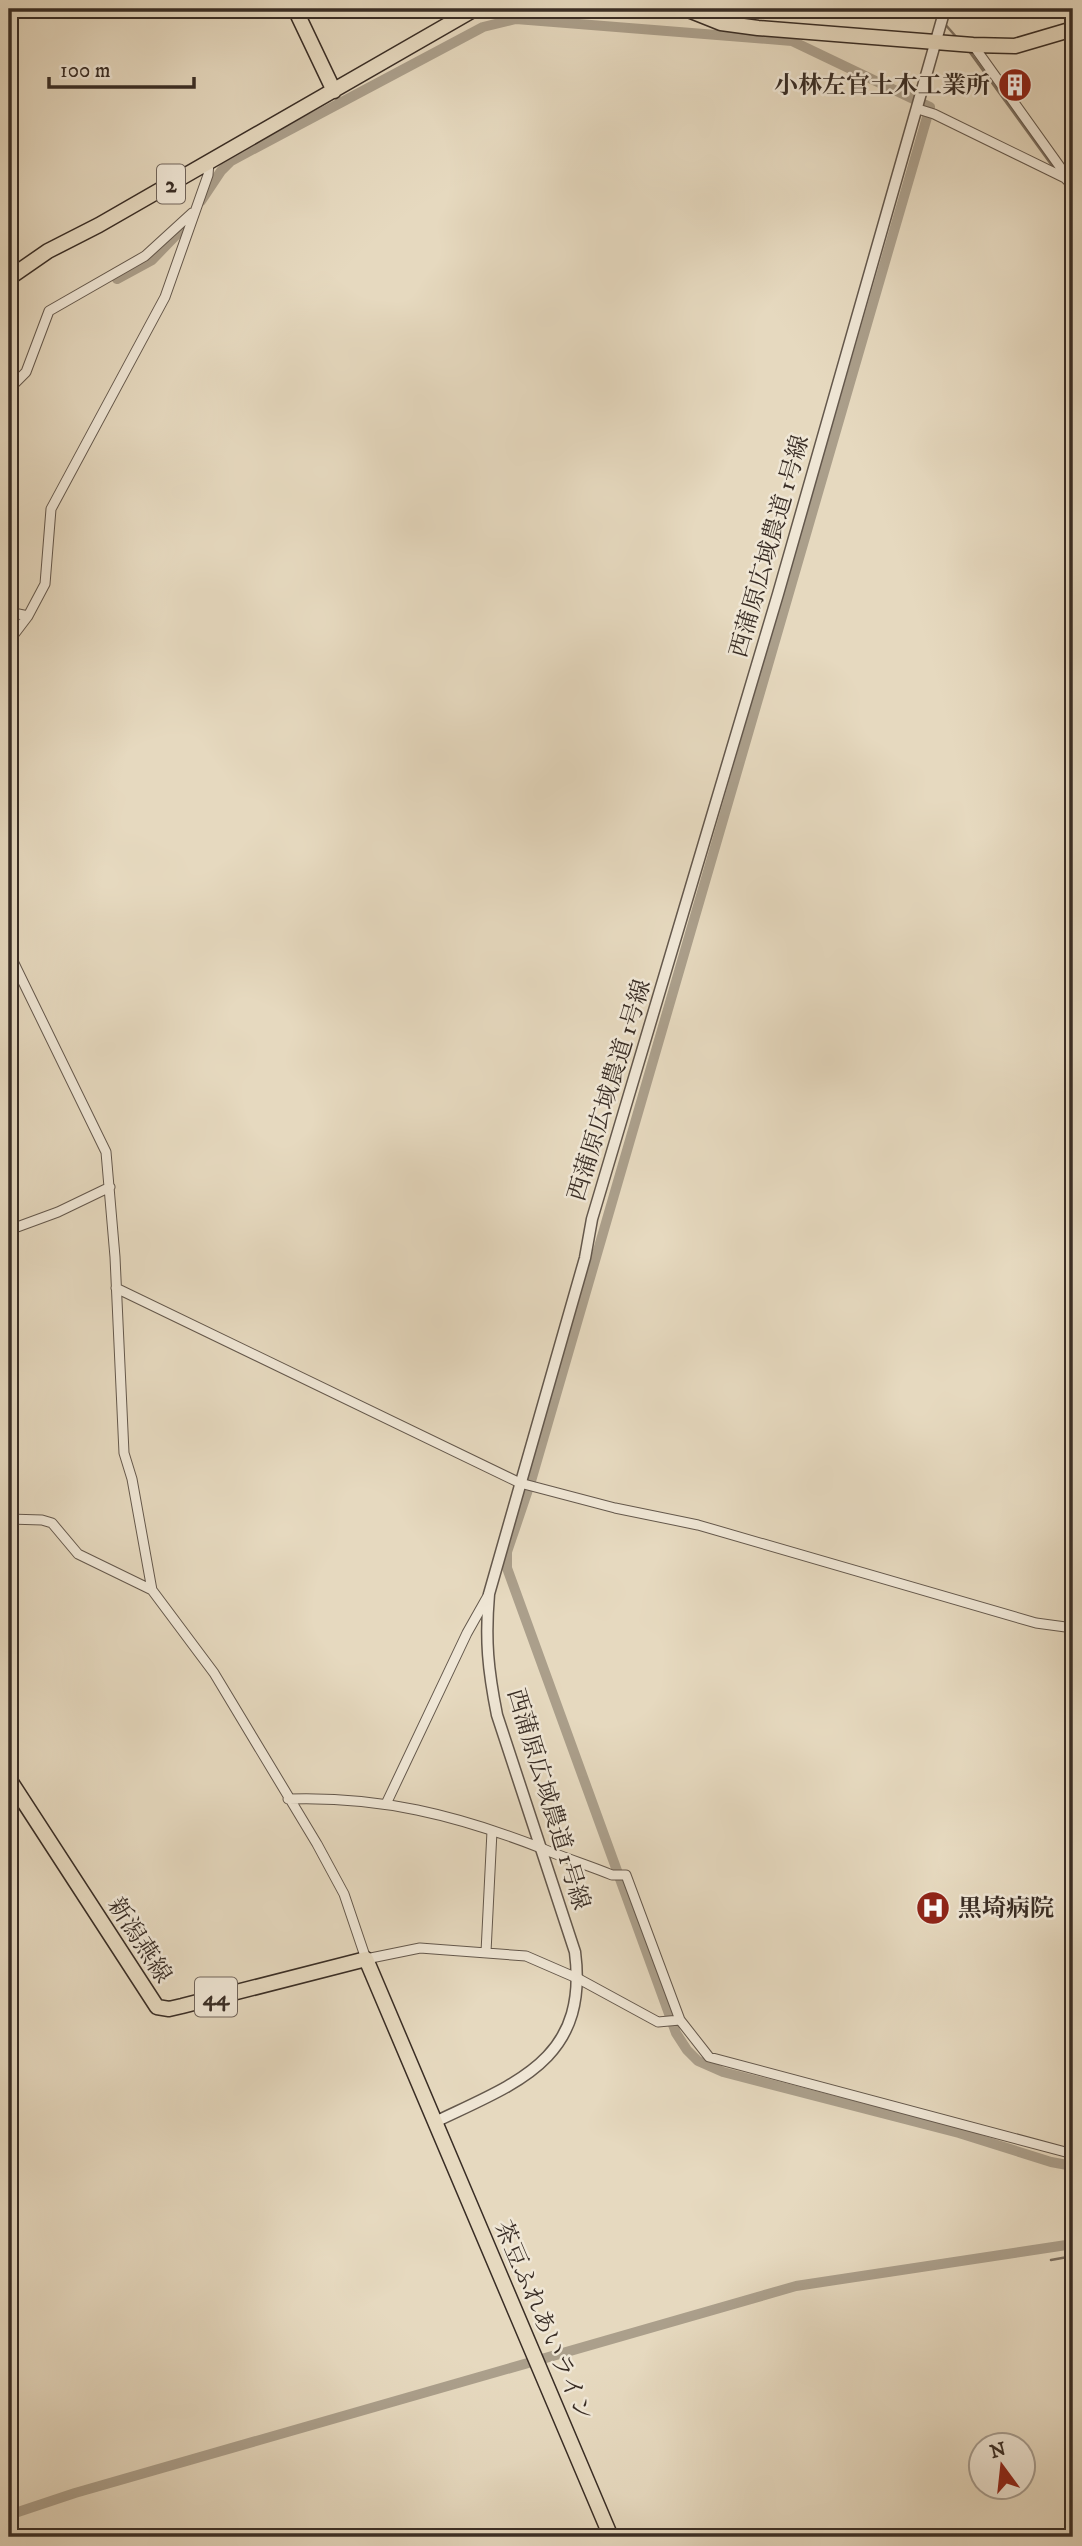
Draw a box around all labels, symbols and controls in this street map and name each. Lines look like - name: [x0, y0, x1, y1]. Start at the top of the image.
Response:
- scale bar: [49, 46, 194, 90]
- text: 100 m: [60, 58, 111, 84]
- building icon: 小林左官土木工業所: [996, 66, 1034, 104]
- place label: 小林左官土木工業所: [774, 71, 990, 101]
- road number: 2: [157, 164, 185, 204]
- street label: 西蒲原広域農道 1号線: [724, 432, 816, 661]
- street label: 西蒲原広域農道 1号線: [562, 976, 658, 1205]
- street label: 西蒲原広域農道 1号線: [500, 1685, 596, 1914]
- hospital icon: 黒埼病院: [914, 1889, 952, 1927]
- street label: 新潟燕線: [100, 1892, 178, 1989]
- place label: 黒埼病院: [958, 1894, 1054, 1924]
- road number: 44: [195, 1978, 237, 2016]
- street label: 茶豆ふれあいライン: [487, 2216, 599, 2426]
- north arrow: [967, 2430, 1036, 2500]
- text: N: [987, 2438, 1009, 2464]

